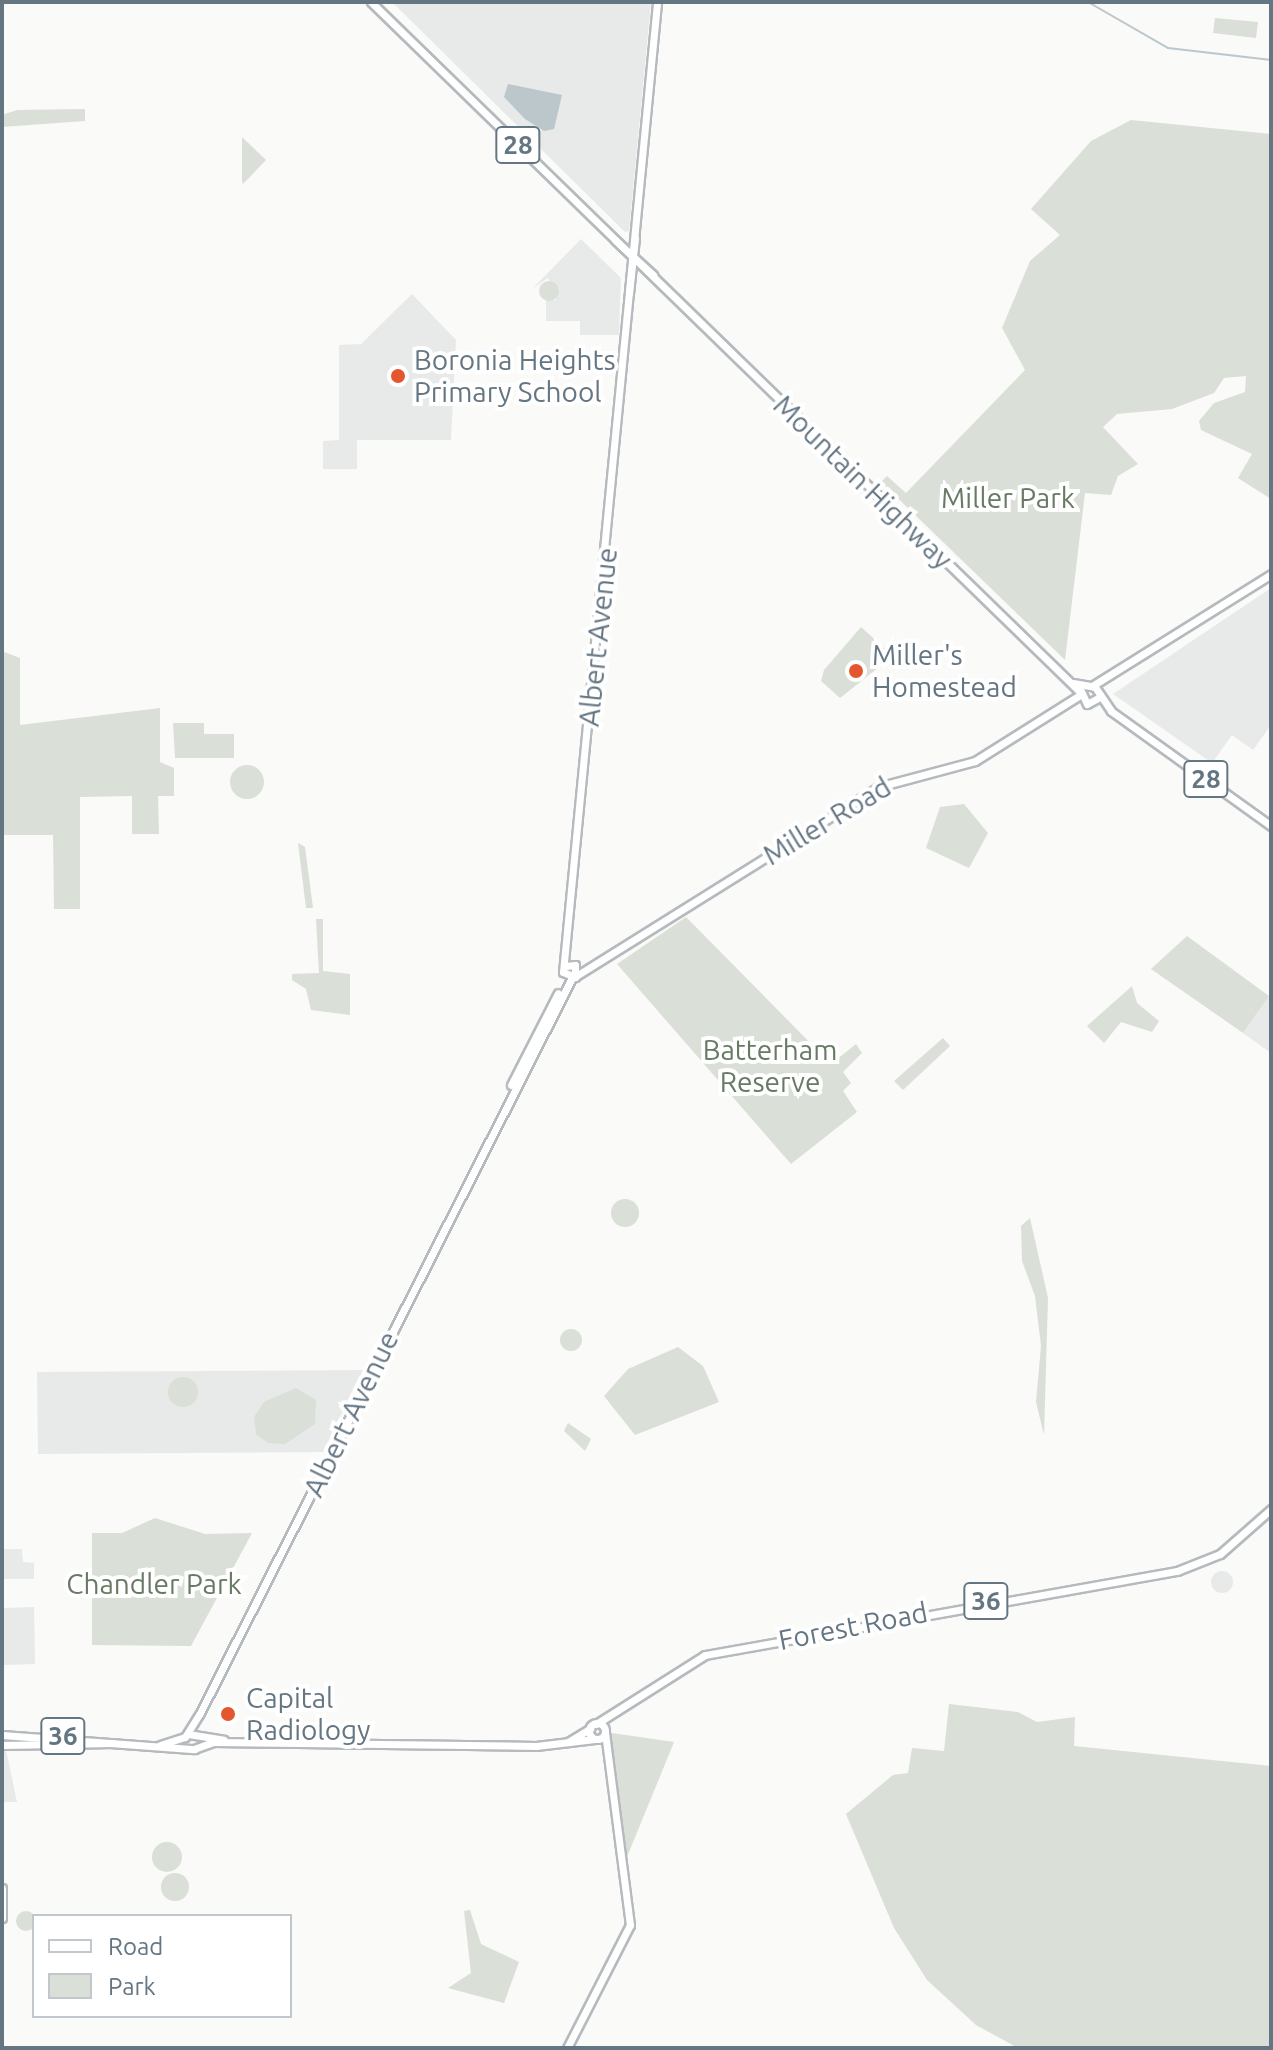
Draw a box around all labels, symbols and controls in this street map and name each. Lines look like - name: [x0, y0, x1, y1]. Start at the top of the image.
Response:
- road number: 28: [494, 123, 542, 167]
- place label: Boronia Heights Primary School: [414, 343, 616, 409]
- marker: Boronia Heights Primary School: [389, 367, 407, 385]
- street label: Mountain Highway: [767, 388, 959, 576]
- park label: Miller Park: [941, 481, 1075, 515]
- street label: Albert Avenue: [572, 546, 624, 728]
- place label: Miller's Homestead: [872, 638, 1017, 704]
- marker: Miller's Homestead: [847, 662, 865, 680]
- road number: 28: [1182, 757, 1230, 801]
- street label: Miller Road: [757, 770, 897, 872]
- park label: Batterham Reserve: [703, 1033, 837, 1099]
- street label: Albert Avenue: [297, 1326, 405, 1502]
- park label: Chandler Park: [66, 1567, 242, 1601]
- road number: 36: [962, 1579, 1010, 1623]
- street label: Forest Road: [776, 1595, 930, 1657]
- place label: Capital Radiology: [246, 1681, 371, 1747]
- marker: Capital Radiology: [217, 1703, 239, 1725]
- road number: 36: [39, 1714, 87, 1758]
- legend: [32, 1914, 292, 2018]
- text: Road: [108, 1933, 163, 1960]
- text: Park: [108, 1973, 156, 2000]

